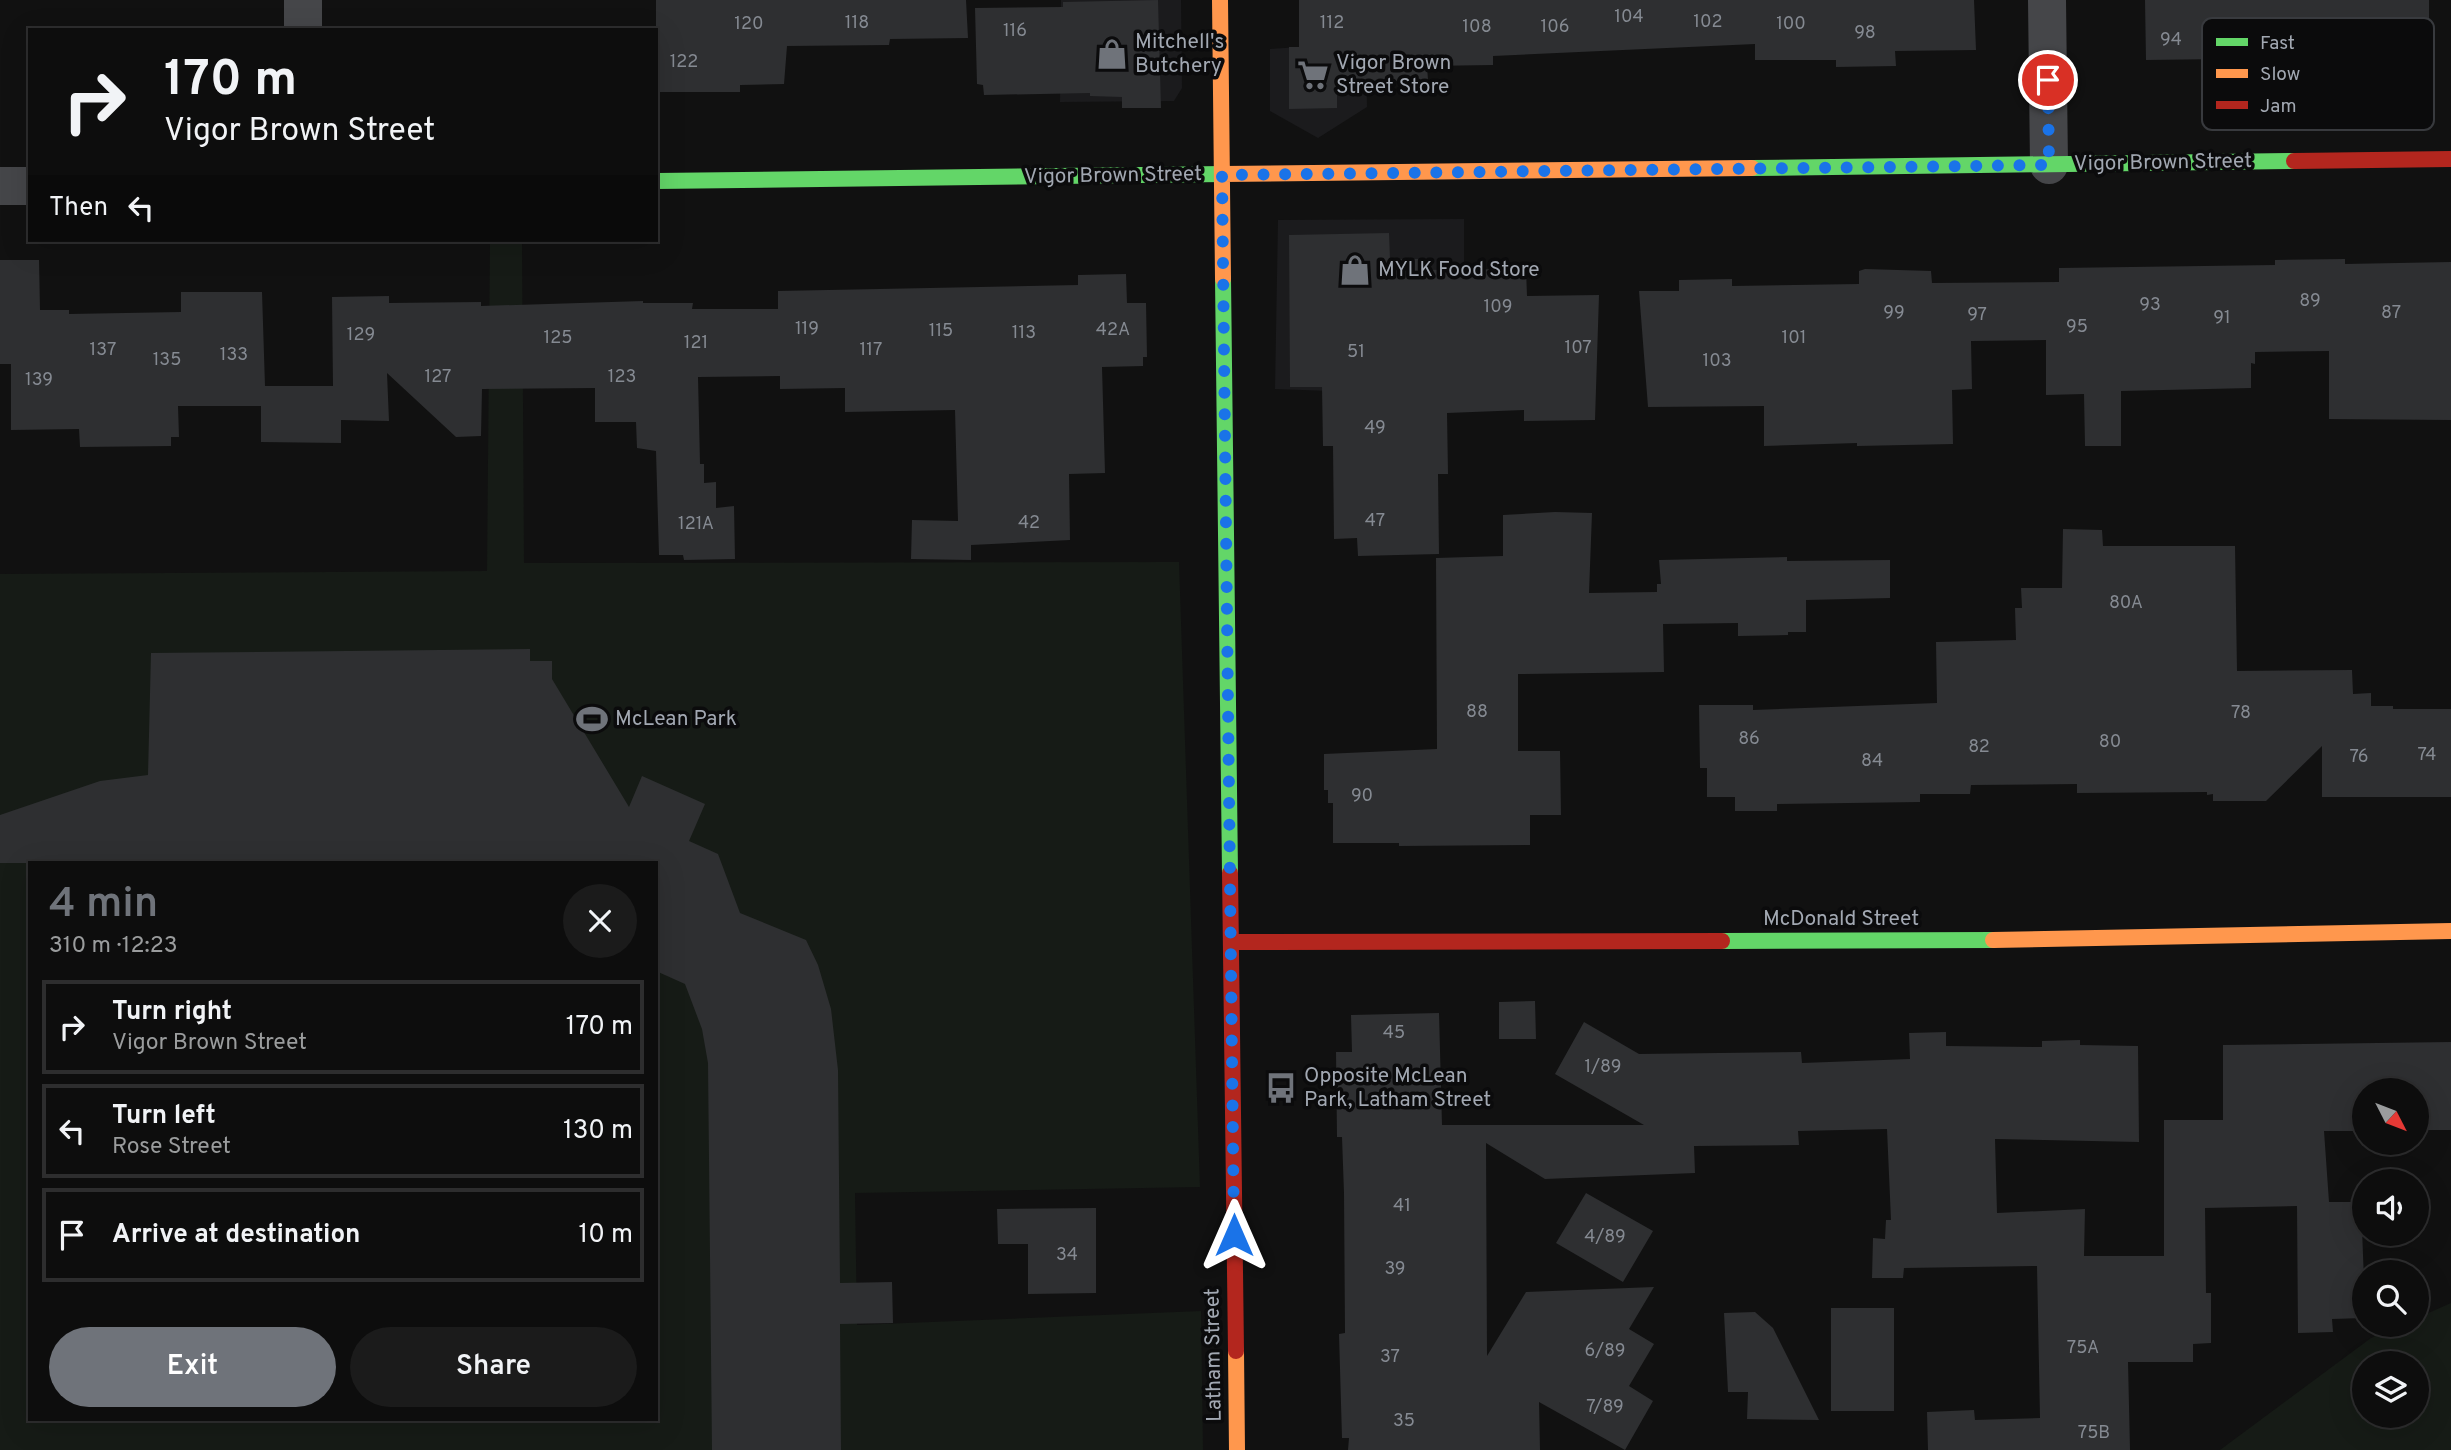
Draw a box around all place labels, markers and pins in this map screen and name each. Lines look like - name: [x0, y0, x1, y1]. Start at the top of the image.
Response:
- place label: Mitchell's Butchery: [1135, 29, 1224, 80]
- shop icon: Mitchell's Butchery: [1095, 37, 1129, 71]
- place label: Vigor Brown Street Store: [1336, 50, 1451, 101]
- pin: [2018, 50, 2078, 110]
- supermarket icon: Vigor Brown Street Store: [1296, 58, 1330, 92]
- shop icon: MYLK Food Store: [1338, 253, 1372, 287]
- place label: MYLK Food Store: [1378, 257, 1540, 284]
- sports icon: McLean Park: [575, 702, 609, 736]
- place label: McLean Park: [615, 706, 737, 733]
- place label: Opposite McLean Park, Latham Street: [1304, 1063, 1491, 1114]
- bus stop icon: Opposite McLean Park, Latham Street: [1264, 1071, 1298, 1105]

